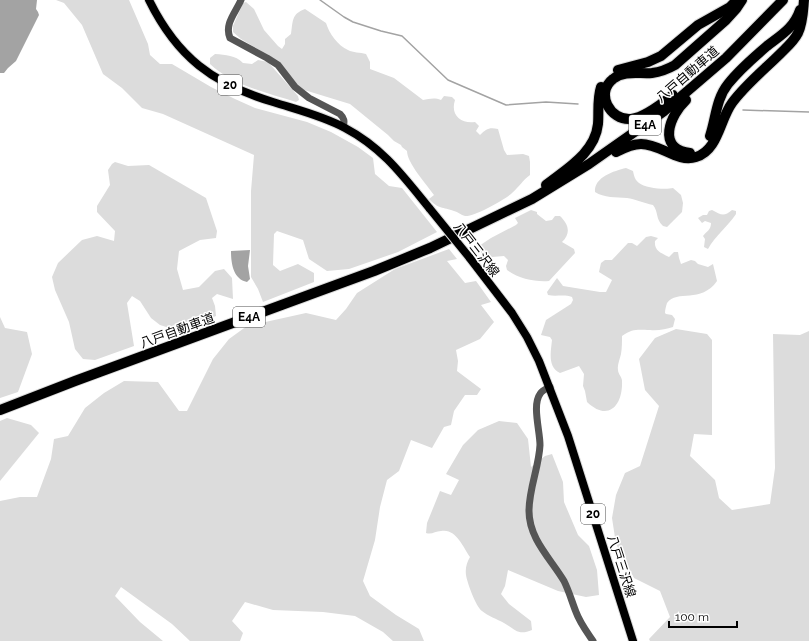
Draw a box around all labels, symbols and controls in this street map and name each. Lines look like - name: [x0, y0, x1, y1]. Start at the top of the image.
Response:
- street label: 八戸自動車道: [653, 43, 722, 106]
- road number: 20: [218, 75, 242, 95]
- road number: E4A: [629, 115, 661, 135]
- street label: 八戸三沢線: [451, 219, 503, 280]
- road number: E4A: [233, 307, 265, 327]
- street label: 八戸自動車道: [138, 310, 216, 351]
- road number: 20: [581, 504, 605, 524]
- street label: 八戸三沢線: [604, 533, 639, 599]
- scale bar: [669, 603, 737, 629]
- text: 100 m: [675, 610, 709, 624]

